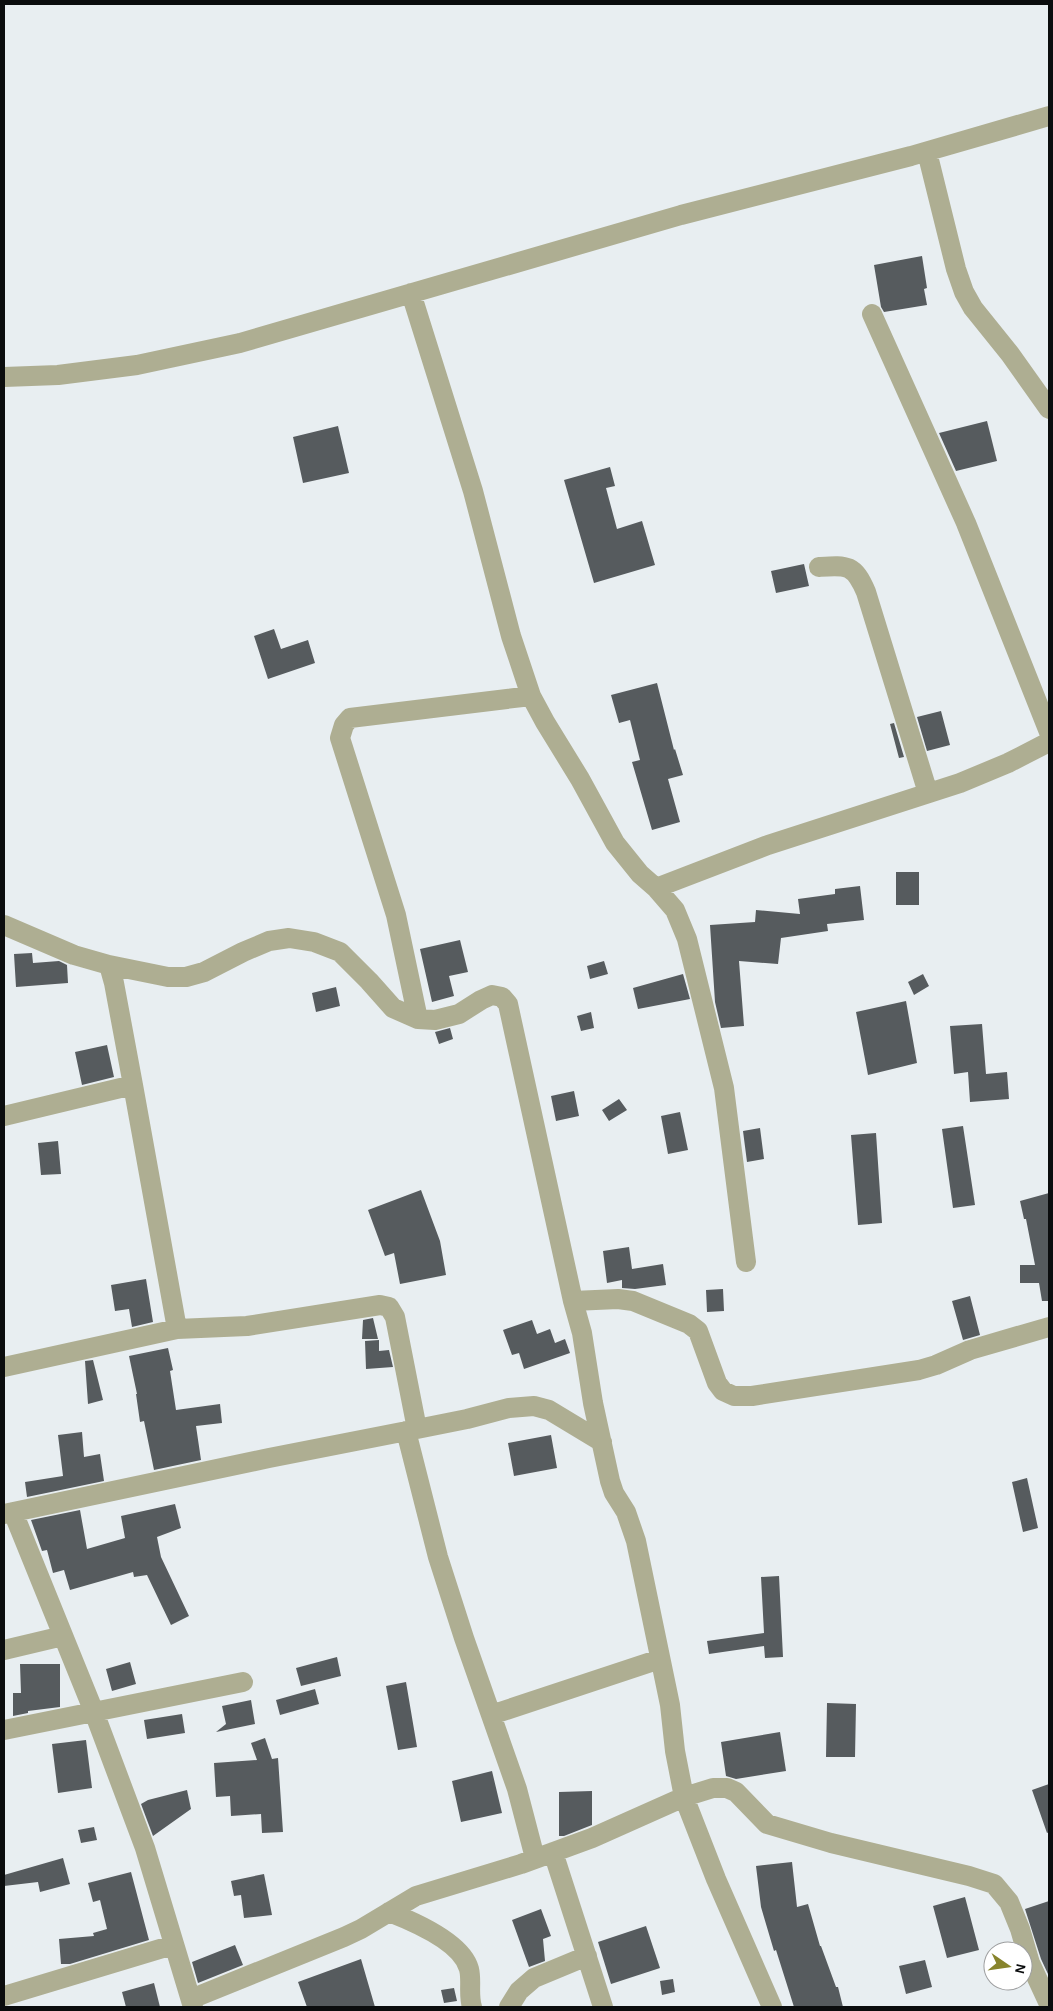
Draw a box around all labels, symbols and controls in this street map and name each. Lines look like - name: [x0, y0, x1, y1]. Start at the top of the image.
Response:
- north arrow: [983, 1941, 1033, 1991]
- text: N: [1012, 1962, 1028, 1975]

